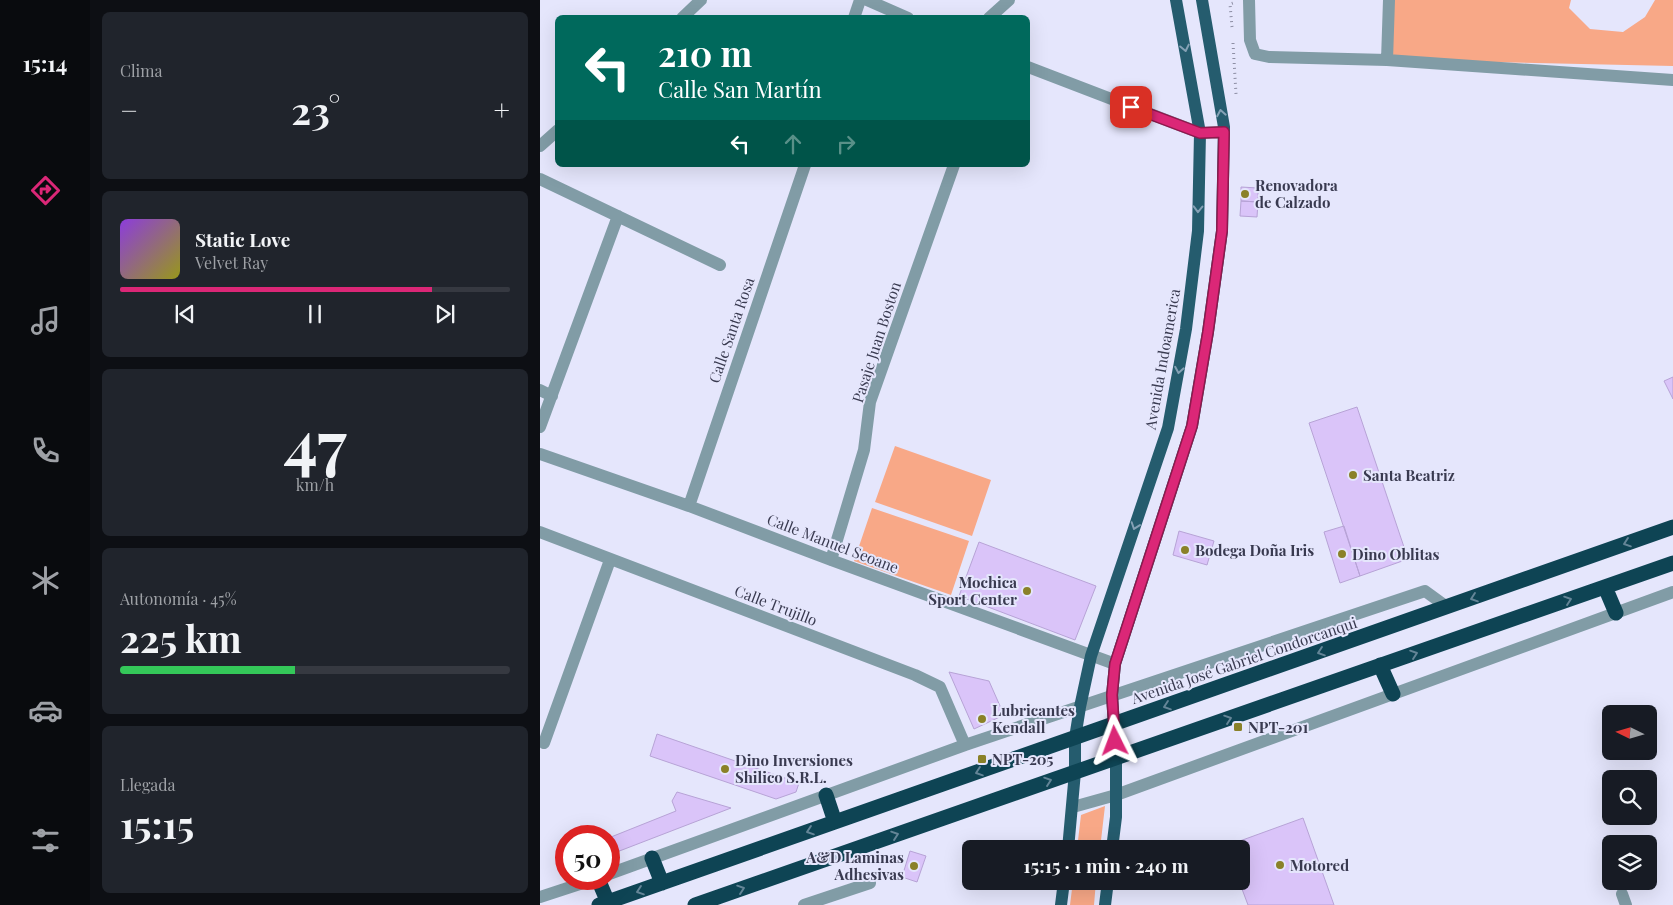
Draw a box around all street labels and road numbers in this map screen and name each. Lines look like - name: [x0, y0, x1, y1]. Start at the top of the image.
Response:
- street label: Calle Santa Rosa: [704, 274, 759, 386]
- street label: Pasaje Juan Boston: [847, 279, 905, 405]
- street label: Avenida Indoamerica: [1140, 287, 1184, 432]
- street label: Calle Manuel Seoane: [764, 509, 902, 577]
- street label: Calle Trujillo: [732, 580, 820, 630]
- street label: Avenida José Gabriel Condorcanqui: [1128, 612, 1360, 708]

